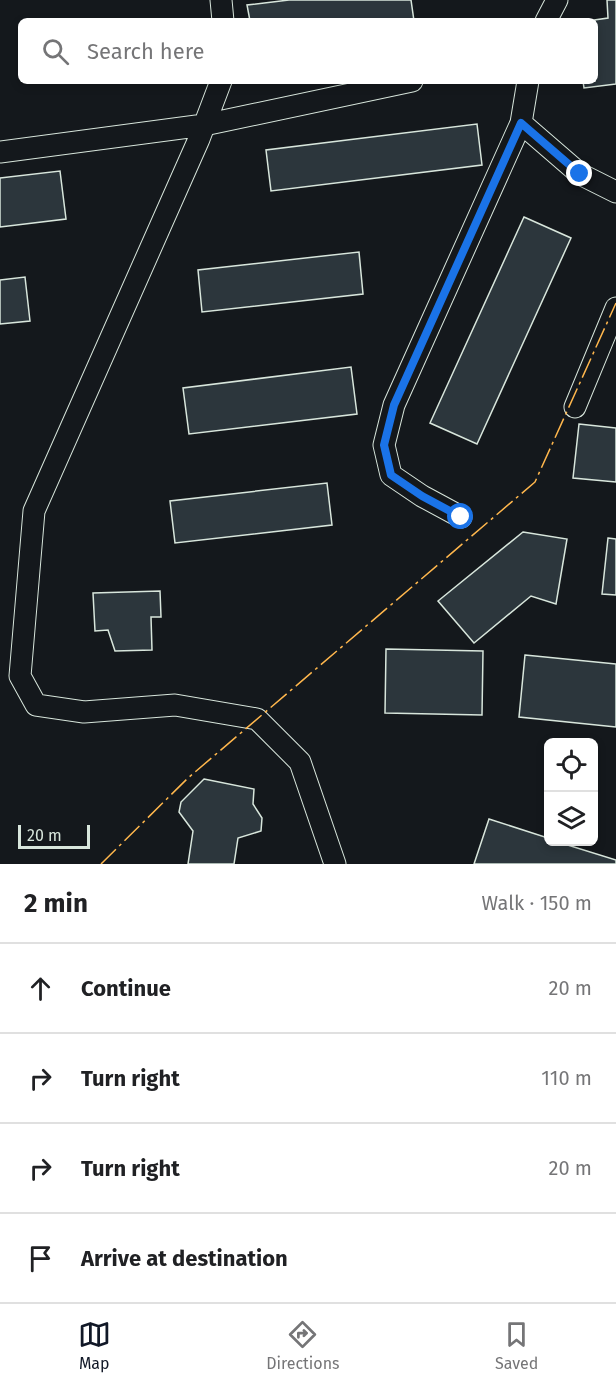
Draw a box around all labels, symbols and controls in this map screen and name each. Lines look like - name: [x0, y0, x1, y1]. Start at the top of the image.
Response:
- search box: [18, 18, 598, 84]
- icon: search: [39, 35, 72, 68]
- text: Search here: [87, 38, 205, 65]
- route end: [566, 160, 592, 186]
- route start: [447, 503, 473, 529]
- map controls: [544, 738, 598, 846]
- button: locate: [544, 738, 598, 792]
- button: layers: [544, 792, 598, 846]
- scale bar: [18, 822, 90, 850]
- text: 20 m: [27, 826, 62, 845]
- text: 2 min: [24, 888, 88, 919]
- text: Walk · 150 m: [482, 891, 592, 915]
- icon: ahead: [24, 972, 57, 1005]
- text: Continue: [81, 975, 171, 1002]
- text: 20 m: [549, 976, 592, 1000]
- icon: right: [24, 1062, 57, 1095]
- text: Turn right: [81, 1065, 180, 1092]
- text: 110 m: [541, 1066, 592, 1090]
- icon: right: [24, 1152, 57, 1185]
- text: Turn right: [81, 1155, 180, 1182]
- text: 20 m: [549, 1156, 592, 1180]
- icon: arrive: [24, 1242, 57, 1275]
- text: Arrive at destination: [81, 1245, 288, 1272]
- tab: Map: [78, 1318, 111, 1373]
- tab: Directions: [266, 1318, 340, 1373]
- tab: Saved: [495, 1318, 538, 1373]

